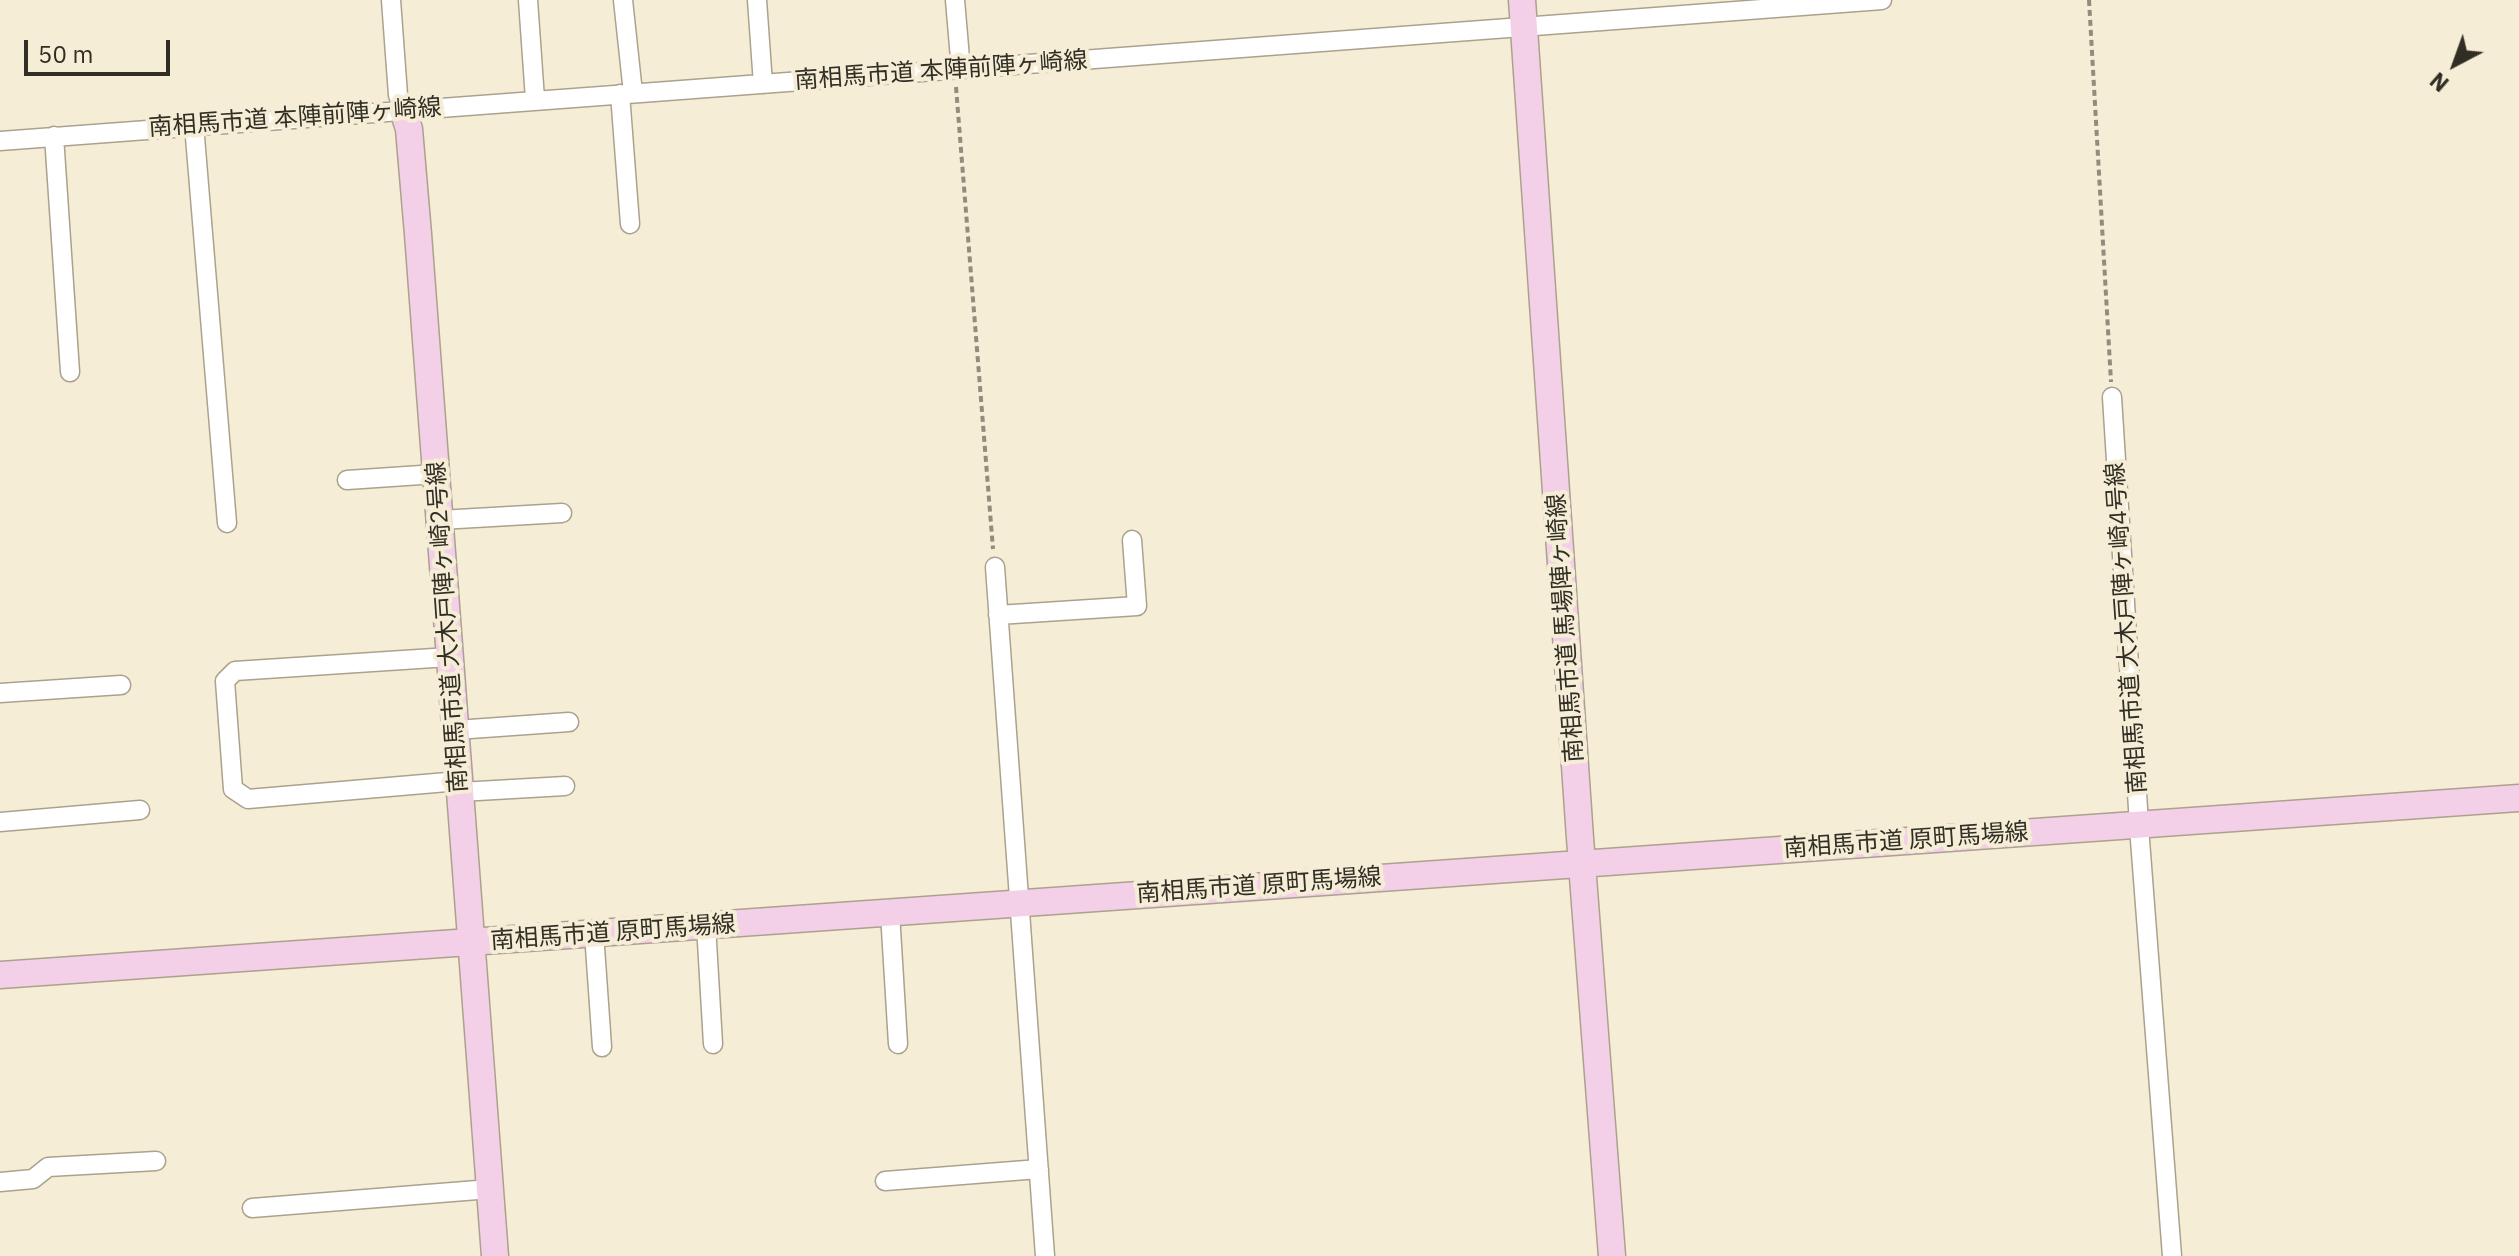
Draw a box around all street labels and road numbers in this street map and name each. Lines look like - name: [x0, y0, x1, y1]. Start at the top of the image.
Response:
- street label: 南相馬市道 本陣前陣ヶ崎線: [794, 46, 1088, 96]
- street label: 南相馬市道 本陣前陣ヶ崎線: [148, 93, 442, 143]
- street label: 南相馬市道 大木戸陣ヶ崎2号線: [422, 460, 474, 794]
- street label: 南相馬市道 大木戸陣ヶ崎4号線: [2101, 461, 2153, 795]
- street label: 南相馬市道 馬場陣ヶ崎線: [1542, 492, 1590, 764]
- street label: 南相馬市道 原町馬場線: [1782, 818, 2030, 864]
- street label: 南相馬市道 原町馬場線: [1135, 863, 1383, 909]
- street label: 南相馬市道 原町馬場線: [489, 910, 737, 956]

